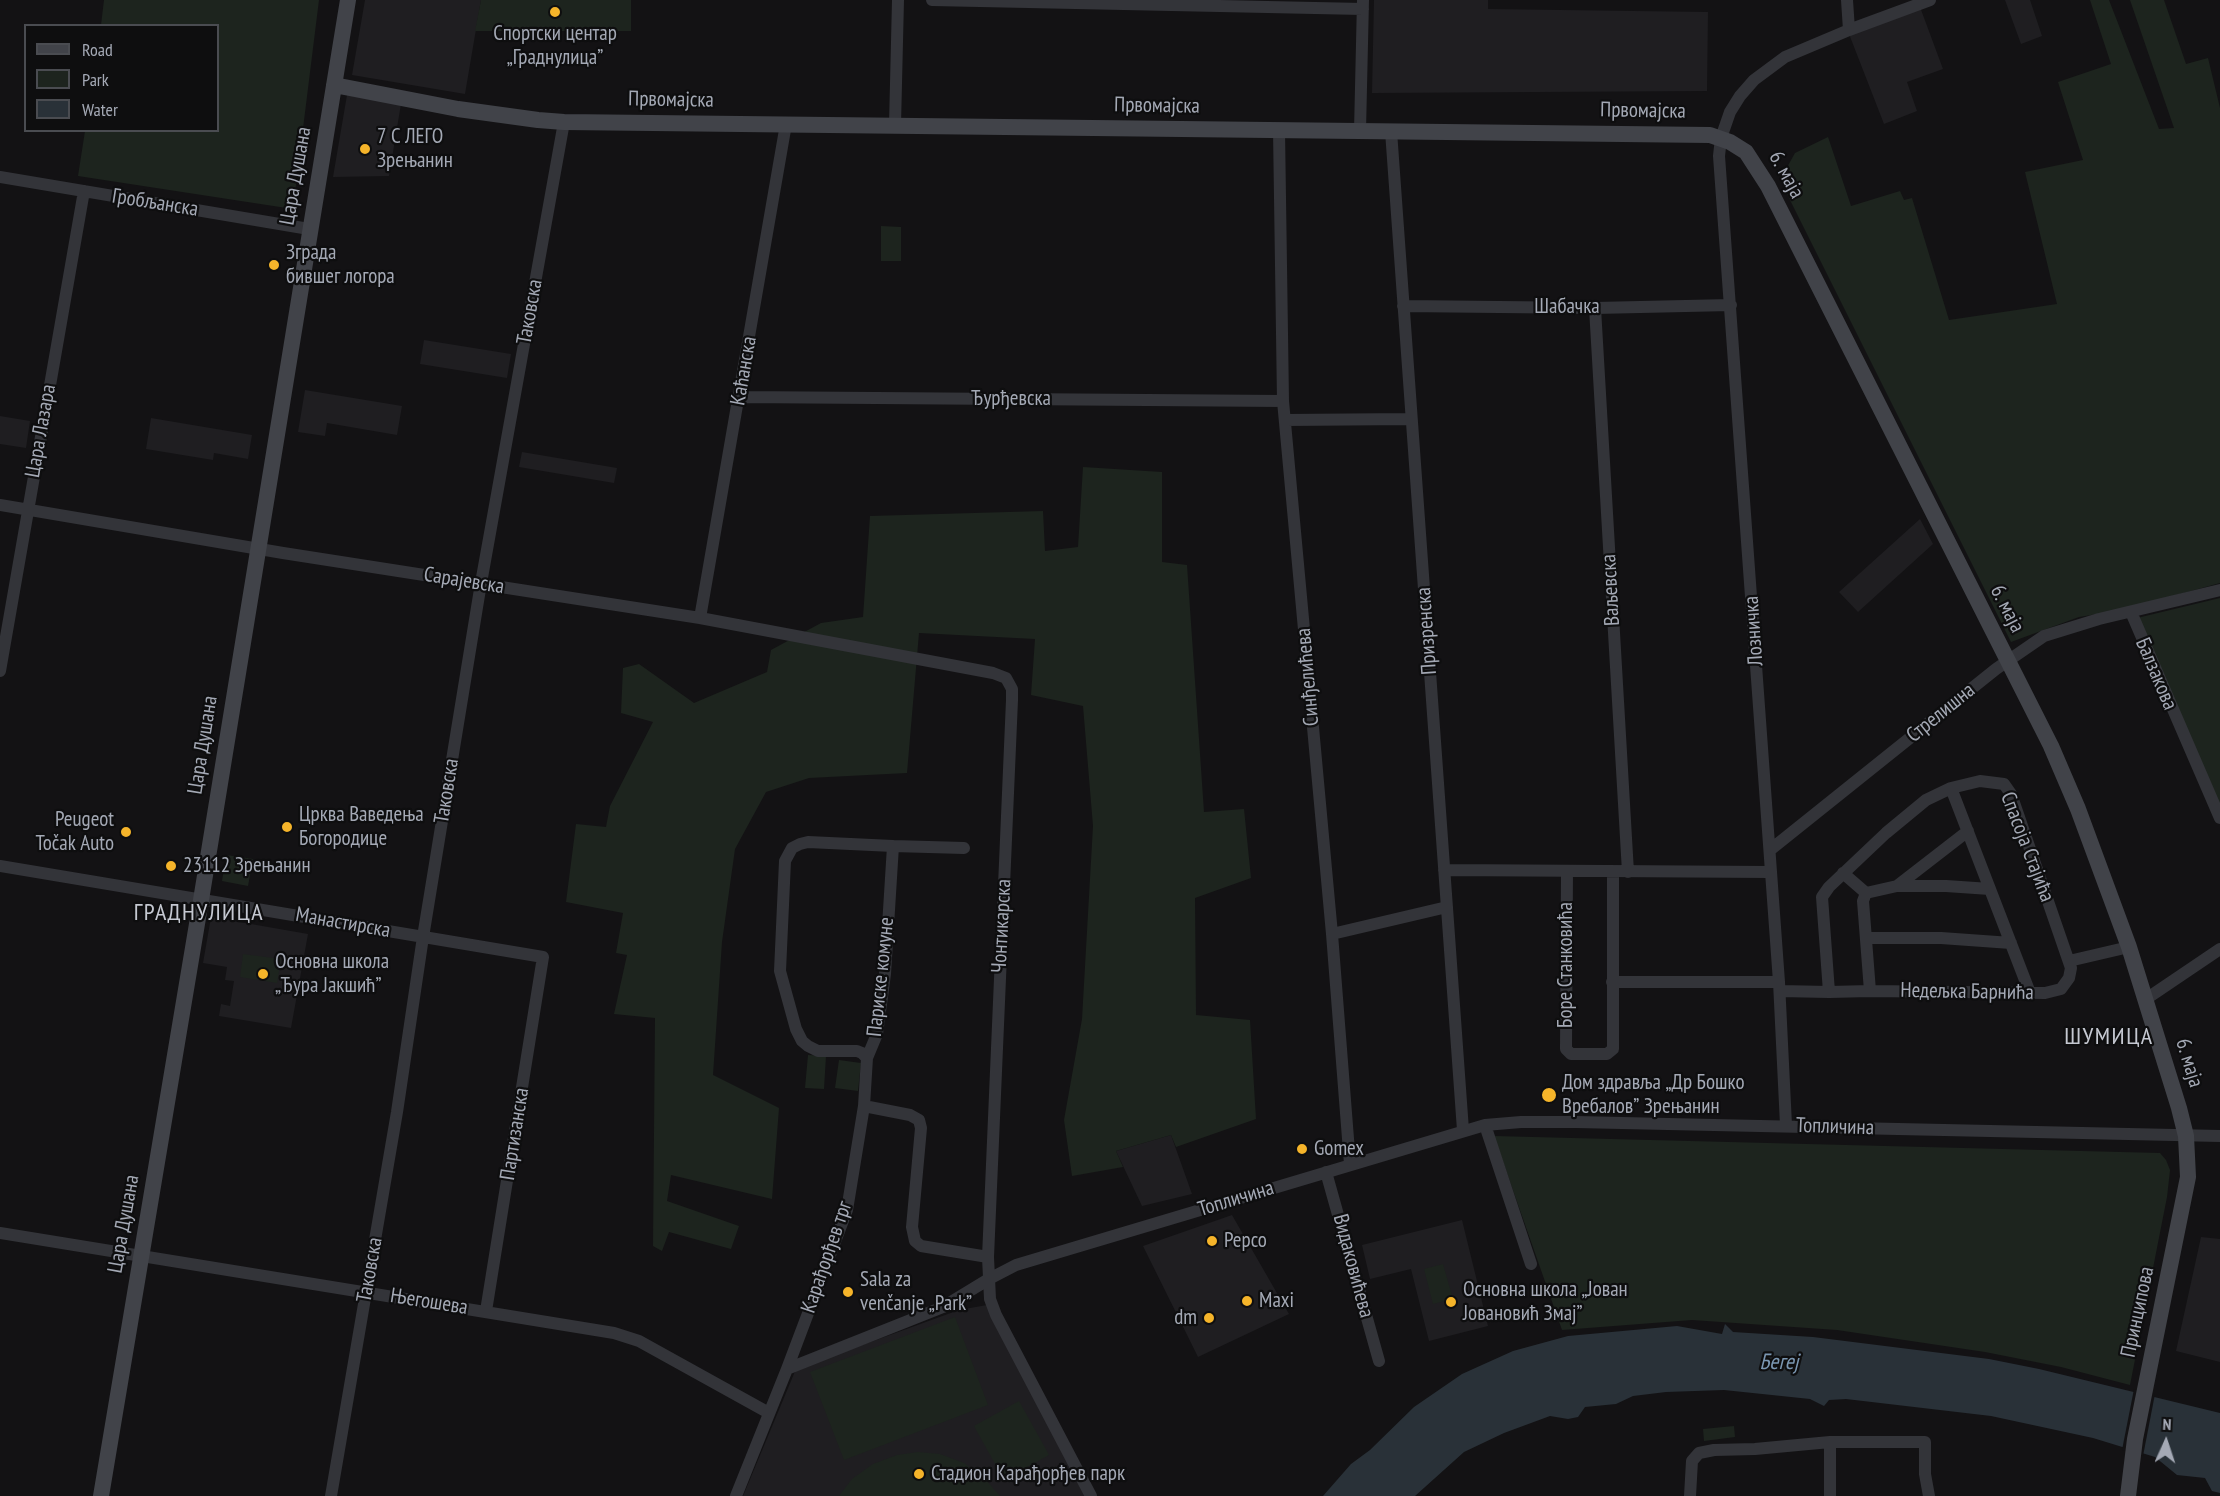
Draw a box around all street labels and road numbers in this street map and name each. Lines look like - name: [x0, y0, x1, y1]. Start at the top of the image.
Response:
- street label: Првомајска: [628, 87, 714, 113]
- street label: Првомајска: [1114, 93, 1200, 119]
- street label: Првомајска: [1600, 98, 1686, 124]
- street label: Цара Душана: [275, 125, 317, 227]
- street label: 6. маја: [1763, 147, 1809, 203]
- street label: Гробљанска: [110, 184, 200, 222]
- street label: Таковска: [512, 278, 548, 346]
- street label: Шабачка: [1534, 294, 1600, 320]
- street label: Каћанска: [726, 335, 762, 407]
- street label: Цара Лазара: [20, 382, 62, 480]
- street label: Ђурђевска: [971, 386, 1051, 412]
- street label: Ваљевска: [1597, 554, 1625, 626]
- street label: Сарајевска: [422, 562, 506, 600]
- street label: 6. маја: [1984, 581, 2030, 637]
- street label: Призренска: [1411, 586, 1443, 676]
- street label: Лозничка: [1739, 595, 1769, 667]
- street label: Синђелићева: [1291, 627, 1325, 727]
- street label: Балзакова: [2130, 634, 2182, 714]
- street label: Стрелишна: [1902, 678, 1980, 748]
- street label: Цара Душана: [183, 694, 223, 796]
- street label: Таковска: [429, 757, 465, 825]
- street label: Спасоја Стајића: [1995, 788, 2059, 906]
- street label: Чонтикарска: [987, 878, 1017, 974]
- street label: Манастирска: [294, 902, 392, 944]
- street label: Боре Станковића: [1553, 902, 1579, 1028]
- street label: Париске комуне: [862, 916, 900, 1038]
- street label: Недељка Барнића: [1900, 978, 2034, 1006]
- street label: 6. маја: [2170, 1035, 2208, 1091]
- street label: Партизанска: [495, 1086, 535, 1182]
- street label: Топличина: [1796, 1113, 1874, 1141]
- street label: Цара Душана: [103, 1173, 145, 1275]
- street label: Топличина: [1195, 1176, 1277, 1222]
- street label: Карађорђев трг: [796, 1198, 858, 1316]
- street label: Видаковићева: [1327, 1211, 1379, 1321]
- street label: Таковска: [352, 1236, 388, 1304]
- street label: Принципова: [2116, 1264, 2160, 1360]
- street label: Његошева: [388, 1283, 470, 1321]

